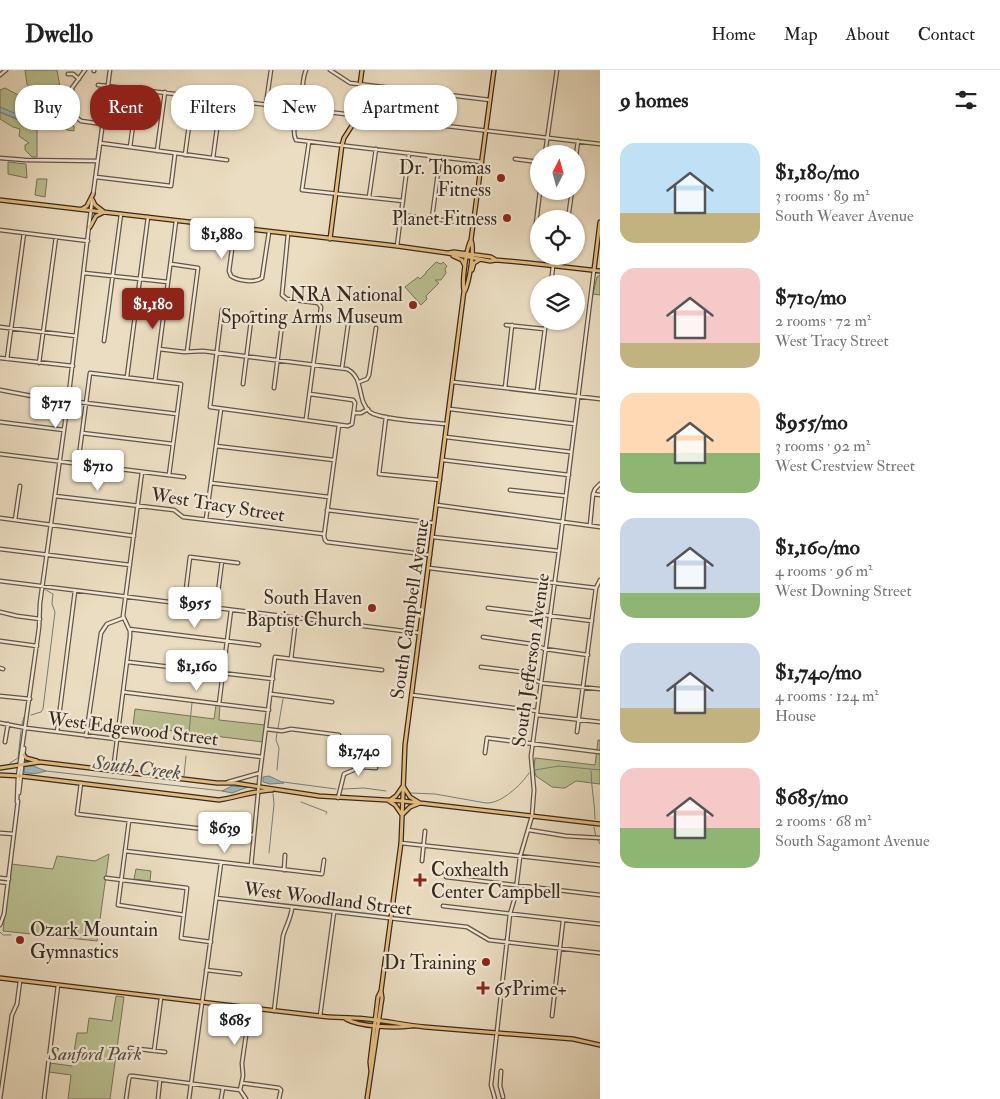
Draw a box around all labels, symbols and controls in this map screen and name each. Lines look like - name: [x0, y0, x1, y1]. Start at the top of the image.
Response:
- text: Dwello: [25, 19, 93, 50]
- text: Home: [711, 23, 756, 46]
- text: Map: [784, 23, 818, 46]
- text: About: [846, 23, 890, 46]
- text: Contact: [918, 23, 975, 46]
- chip: Buy: [15, 85, 80, 130]
- chip: Rent: [90, 85, 161, 130]
- chip: Filters: [171, 85, 254, 130]
- chip: New: [264, 85, 334, 130]
- chip: Apartment: [344, 85, 457, 130]
- icon: filters: [952, 86, 980, 114]
- text: 9 homes: [620, 87, 689, 114]
- north arrow: [530, 145, 585, 200]
- map controls: [530, 145, 585, 330]
- place label: Dr. Thomas Fitness: [399, 156, 491, 202]
- text: $1,180/mo: [775, 159, 859, 186]
- icon: home: [660, 163, 720, 223]
- marker: Dr. Thomas Fitness: [495, 172, 507, 184]
- text: 3 rooms · 89 m²: [775, 186, 870, 206]
- text: South Weaver Avenue: [775, 206, 914, 226]
- place label: Planet Fitness: [392, 207, 497, 231]
- button: locate: [530, 210, 585, 265]
- marker: Planet Fitness: [501, 212, 513, 224]
- pin: $1,880: [181, 218, 263, 260]
- text: $1,880: [201, 224, 243, 244]
- button: layers: [530, 275, 585, 330]
- place label: NRA National Sporting Arms Museum: [221, 283, 403, 330]
- text: $710/mo: [775, 284, 846, 311]
- pin: $1,180: [112, 288, 194, 330]
- icon: home: [660, 288, 720, 348]
- text: $1,180: [133, 294, 173, 314]
- marker: NRA National Sporting Arms Museum: [407, 299, 419, 311]
- text: 2 rooms · 72 m²: [775, 311, 871, 331]
- text: West Tracy Street: [775, 331, 889, 351]
- pin: $717: [26, 386, 86, 429]
- text: $717: [41, 393, 71, 413]
- text: $955/mo: [775, 409, 848, 436]
- icon: home: [660, 413, 720, 473]
- text: 3 rooms · 92 m²: [775, 436, 870, 456]
- pin: $710: [68, 450, 128, 492]
- text: $710: [83, 456, 113, 476]
- text: West Crestview Street: [775, 456, 915, 476]
- street label: West Tracy Street: [148, 482, 286, 527]
- street label: South Campbell Avenue: [385, 518, 436, 701]
- text: $1,160/mo: [775, 534, 860, 561]
- icon: home: [660, 538, 720, 598]
- text: 4 rooms · 96 m²: [775, 561, 873, 581]
- street label: South Jefferson Avenue: [507, 572, 555, 749]
- text: West Downing Street: [775, 581, 912, 601]
- pin: $955: [165, 586, 225, 629]
- place label: South Haven Baptist Church: [246, 586, 362, 633]
- text: $955: [179, 593, 211, 613]
- marker: South Haven Baptist Church: [366, 602, 378, 614]
- pin: $1,160: [156, 650, 238, 692]
- text: $1,160: [177, 656, 217, 676]
- text: $1,740/mo: [775, 659, 862, 686]
- icon: home: [660, 663, 720, 723]
- text: 4 rooms · 124 m²: [775, 686, 879, 706]
- text: House: [775, 706, 816, 726]
- street label: West Edgewood Street: [45, 707, 220, 751]
- pin: $1,740: [318, 734, 400, 777]
- text: $1,740: [338, 741, 380, 761]
- water label: South Creek: [90, 750, 182, 785]
- text: $685/mo: [775, 784, 848, 811]
- icon: home: [660, 788, 720, 848]
- text: 2 rooms · 68 m²: [775, 811, 871, 831]
- pin: $639: [195, 812, 255, 854]
- text: $639: [209, 818, 241, 838]
- text: South Sagamont Avenue: [775, 831, 930, 851]
- place label: Coxhealth Center Campbell: [431, 858, 561, 905]
- marker: Coxhealth Center Campbell: [413, 873, 427, 887]
- street label: West Woodland Street: [242, 877, 413, 921]
- place label: Ozark Mountain Gymnastics: [30, 918, 158, 964]
- marker: Ozark Mountain Gymnastics: [14, 934, 26, 946]
- place label: D1 Training: [384, 951, 477, 975]
- marker: D1 Training: [480, 956, 492, 968]
- place label: 65Prime+: [494, 977, 567, 1001]
- marker: 65Prime+: [476, 981, 490, 995]
- pin: $685: [205, 1004, 265, 1046]
- text: $685: [219, 1010, 251, 1030]
- park label: Sanford Park: [47, 1042, 142, 1066]

